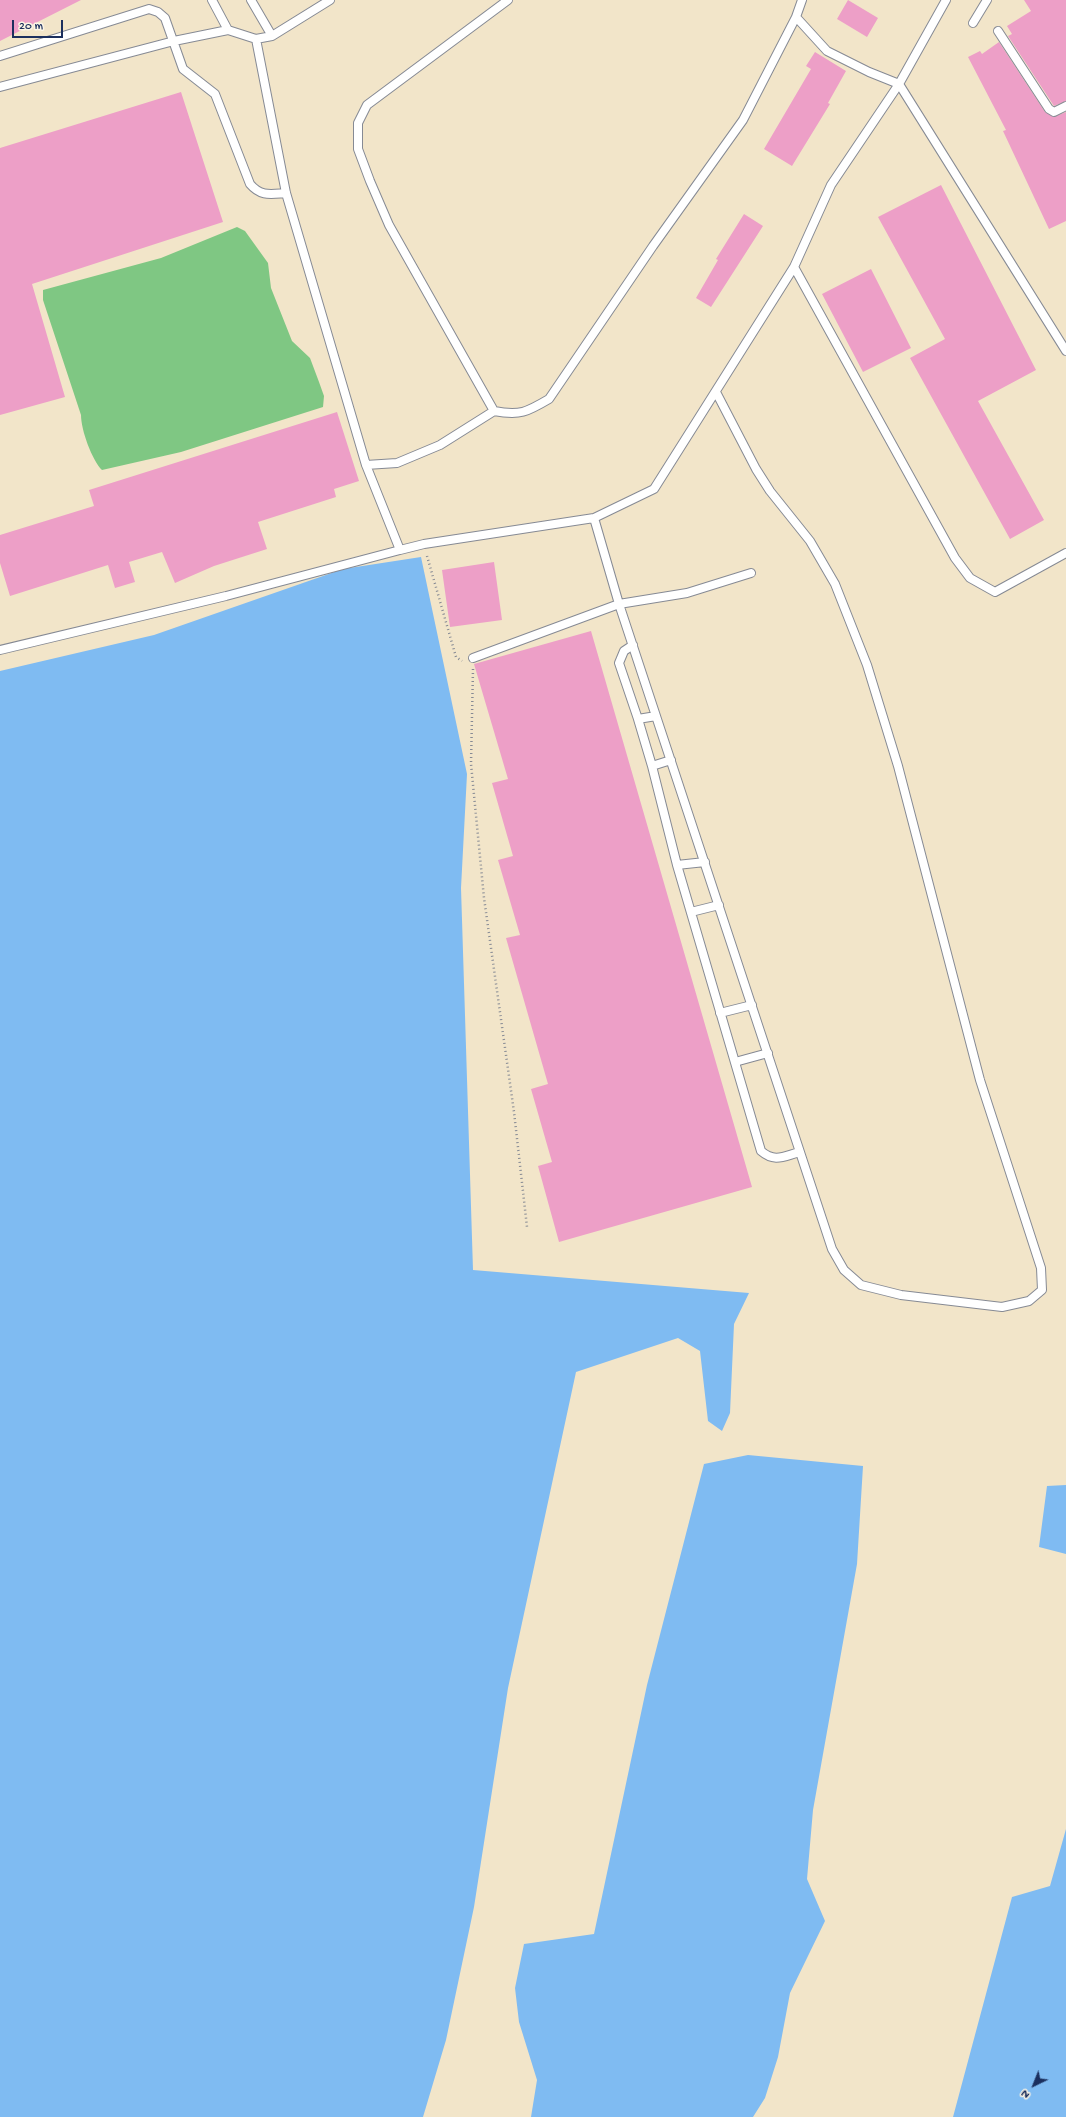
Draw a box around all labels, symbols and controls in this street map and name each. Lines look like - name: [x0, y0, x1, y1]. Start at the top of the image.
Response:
- scale bar: [14, 12, 65, 38]
- text: 20 m: [19, 20, 43, 34]
- north arrow: [1014, 2065, 1054, 2105]
- text: N: [1019, 2087, 1033, 2101]

